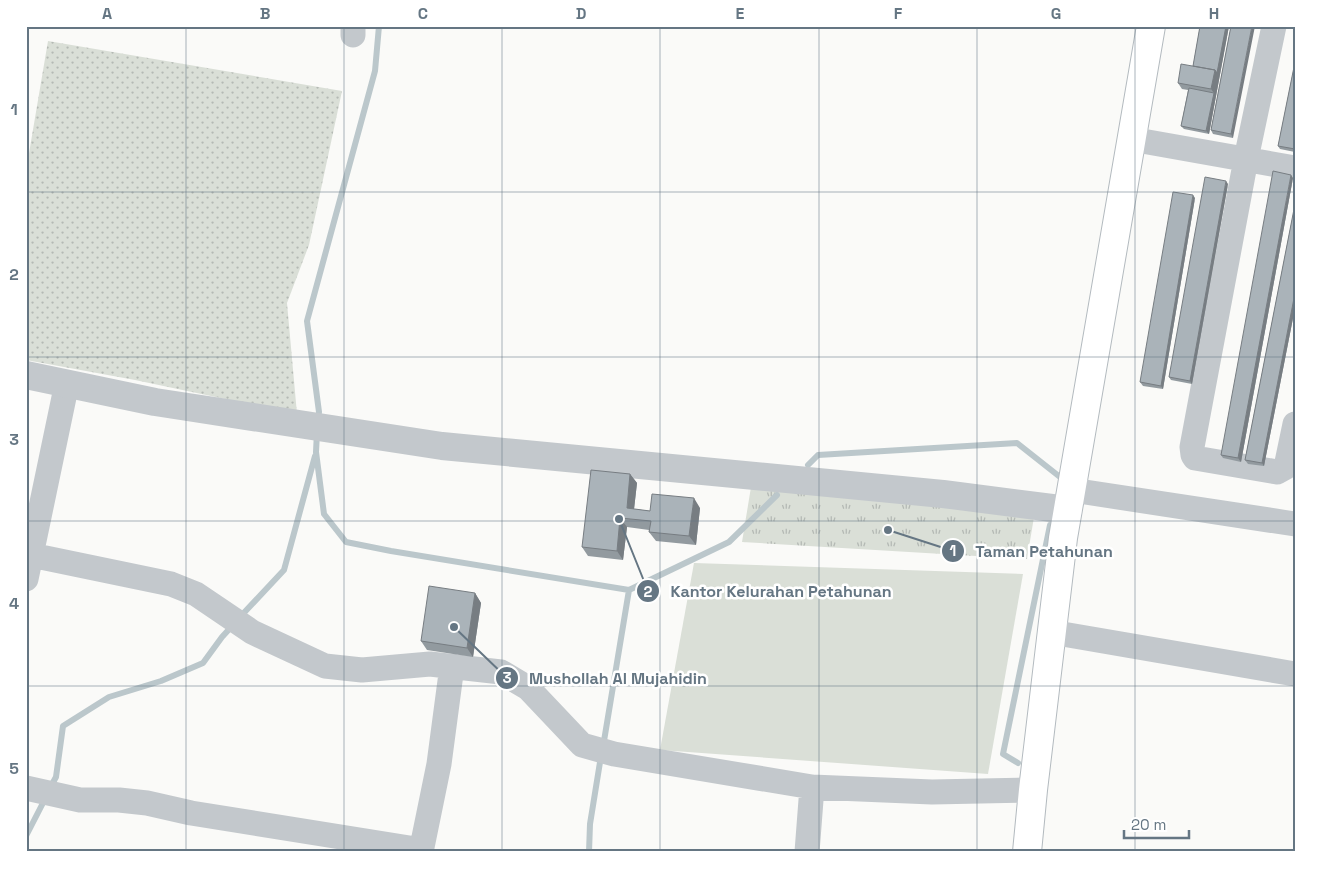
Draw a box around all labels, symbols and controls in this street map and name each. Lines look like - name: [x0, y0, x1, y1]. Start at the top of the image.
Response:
- text: A: [102, 3, 112, 24]
- text: B: [260, 3, 270, 24]
- text: C: [418, 3, 428, 24]
- text: D: [576, 3, 586, 24]
- text: E: [736, 3, 745, 24]
- text: F: [894, 3, 903, 24]
- text: G: [1051, 3, 1061, 24]
- text: H: [1209, 3, 1219, 24]
- text: 1: [10, 99, 18, 120]
- text: 2: [9, 264, 19, 285]
- text: 3: [9, 429, 19, 450]
- callout: Taman Petahunan: [940, 535, 1123, 566]
- text: 1: [950, 541, 956, 560]
- text: Taman Petahunan: [975, 541, 1113, 562]
- callout: Kantor Kelurahan Petahunan: [635, 576, 901, 607]
- text: Kantor Kelurahan Petahunan: [670, 581, 892, 602]
- text: 2: [644, 582, 653, 601]
- text: 4: [9, 593, 19, 614]
- callout: Mushollah Al Mujahidin: [494, 663, 717, 694]
- text: 3: [502, 668, 512, 687]
- text: Mushollah Al Mujahidin: [529, 668, 707, 689]
- text: 5: [9, 758, 19, 779]
- scale bar: [1124, 808, 1188, 840]
- text: 20 m: [1131, 815, 1166, 834]

